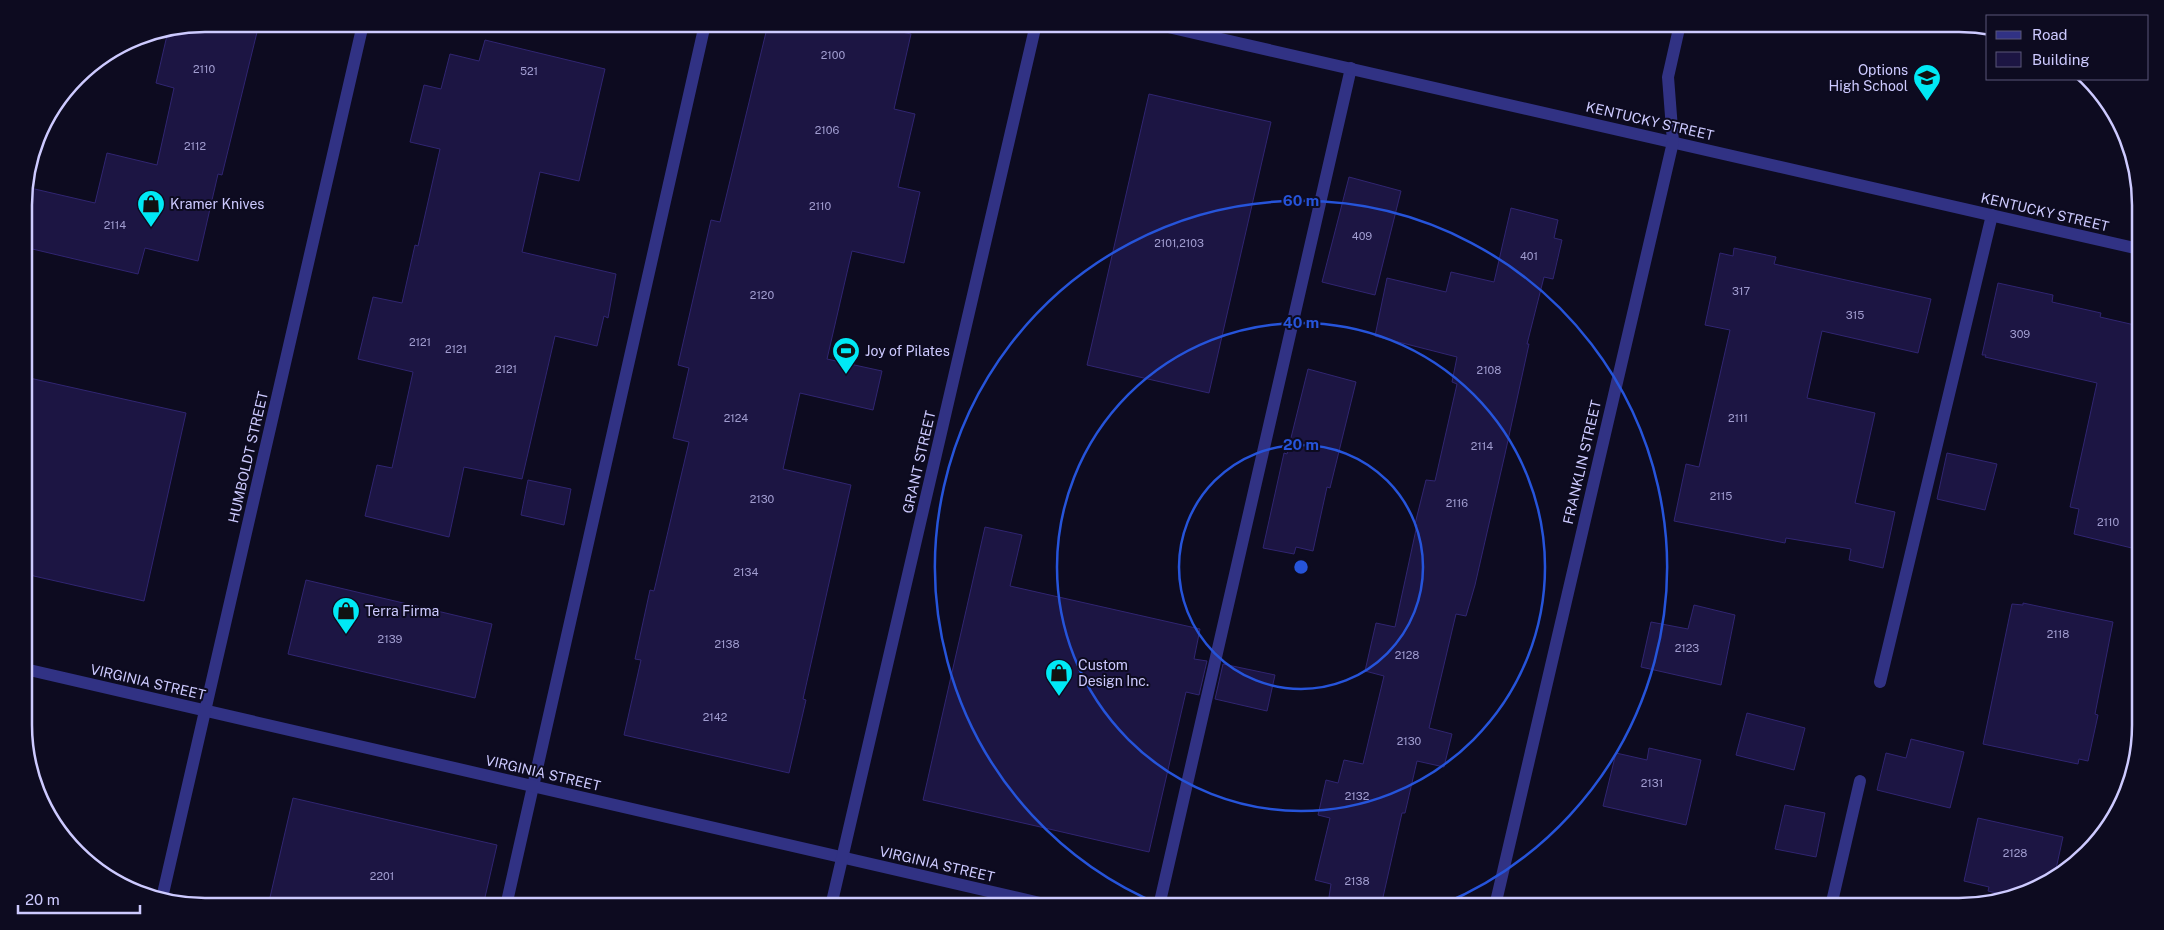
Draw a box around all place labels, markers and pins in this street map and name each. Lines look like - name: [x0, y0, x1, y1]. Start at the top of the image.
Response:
- place label: Options High School: [1829, 62, 1908, 94]
- school or university icon: Options High School: [1912, 63, 1942, 102]
- shop icon: Kramer Knives: [136, 189, 166, 228]
- place label: Kramer Knives: [170, 196, 264, 212]
- sports icon: Joy of Pilates: [831, 336, 861, 375]
- place label: Joy of Pilates: [865, 343, 950, 359]
- centre of rings: [1292, 558, 1310, 576]
- shop icon: Terra Firma: [331, 596, 361, 635]
- place label: Terra Firma: [365, 603, 439, 619]
- place label: Custom Design Inc.: [1078, 657, 1149, 689]
- shop icon: Custom Design Inc.: [1044, 658, 1074, 697]

